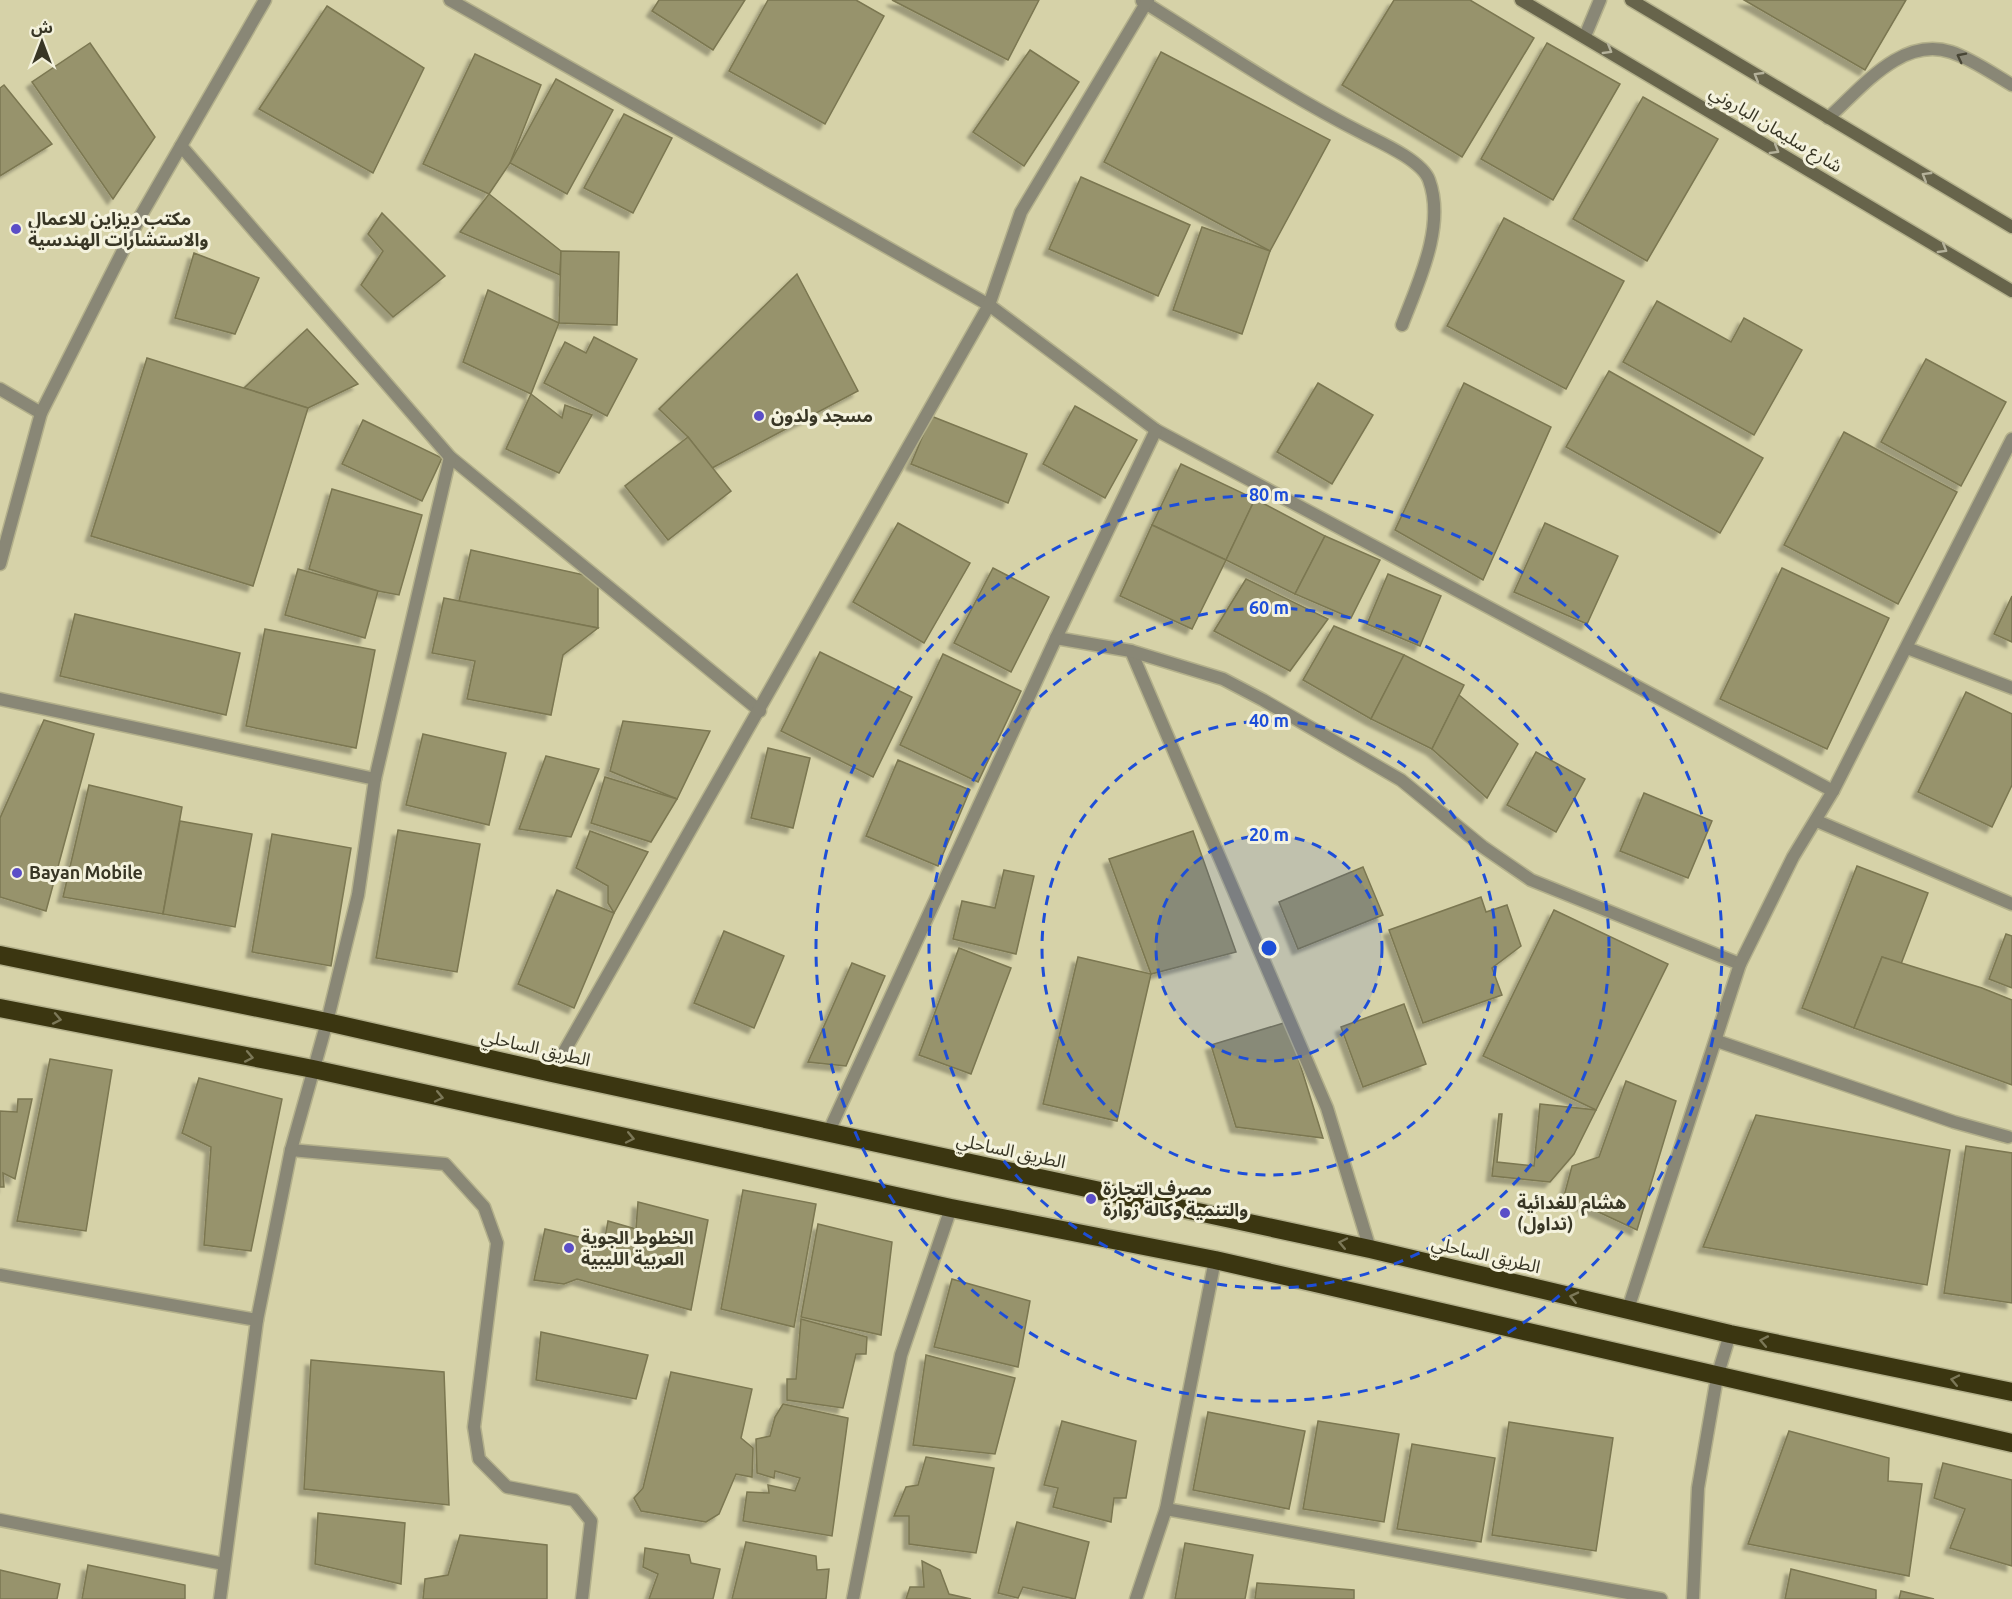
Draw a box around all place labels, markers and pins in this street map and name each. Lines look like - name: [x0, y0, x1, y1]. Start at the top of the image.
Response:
- place label: مكتب ديزاين للاعمال والاستشارات الهندسية: [28, 208, 209, 251]
- marker: مكتب ديزاين للاعمال والاستشارات الهندسية: [9, 222, 23, 236]
- place label: مسجد ولدون: [771, 405, 873, 426]
- marker: مسجد ولدون: [752, 409, 766, 423]
- place label: Bayan Mobile: [29, 862, 143, 882]
- marker: Bayan Mobile: [10, 866, 24, 880]
- centre of rings: [1259, 938, 1279, 958]
- place label: مصرف التجارة والتنمية وكالة زوارة: [1103, 1178, 1248, 1221]
- marker: مصرف التجارة والتنمية وكالة زوارة: [1084, 1192, 1098, 1206]
- place label: هشام للغدائية (تداول): [1517, 1192, 1626, 1235]
- marker: هشام للغدائية (تداول): [1498, 1206, 1512, 1220]
- place label: الخطوط الجوية العربية الليبية: [581, 1227, 694, 1270]
- marker: الخطوط الجوية العربية الليبية: [562, 1241, 576, 1255]

